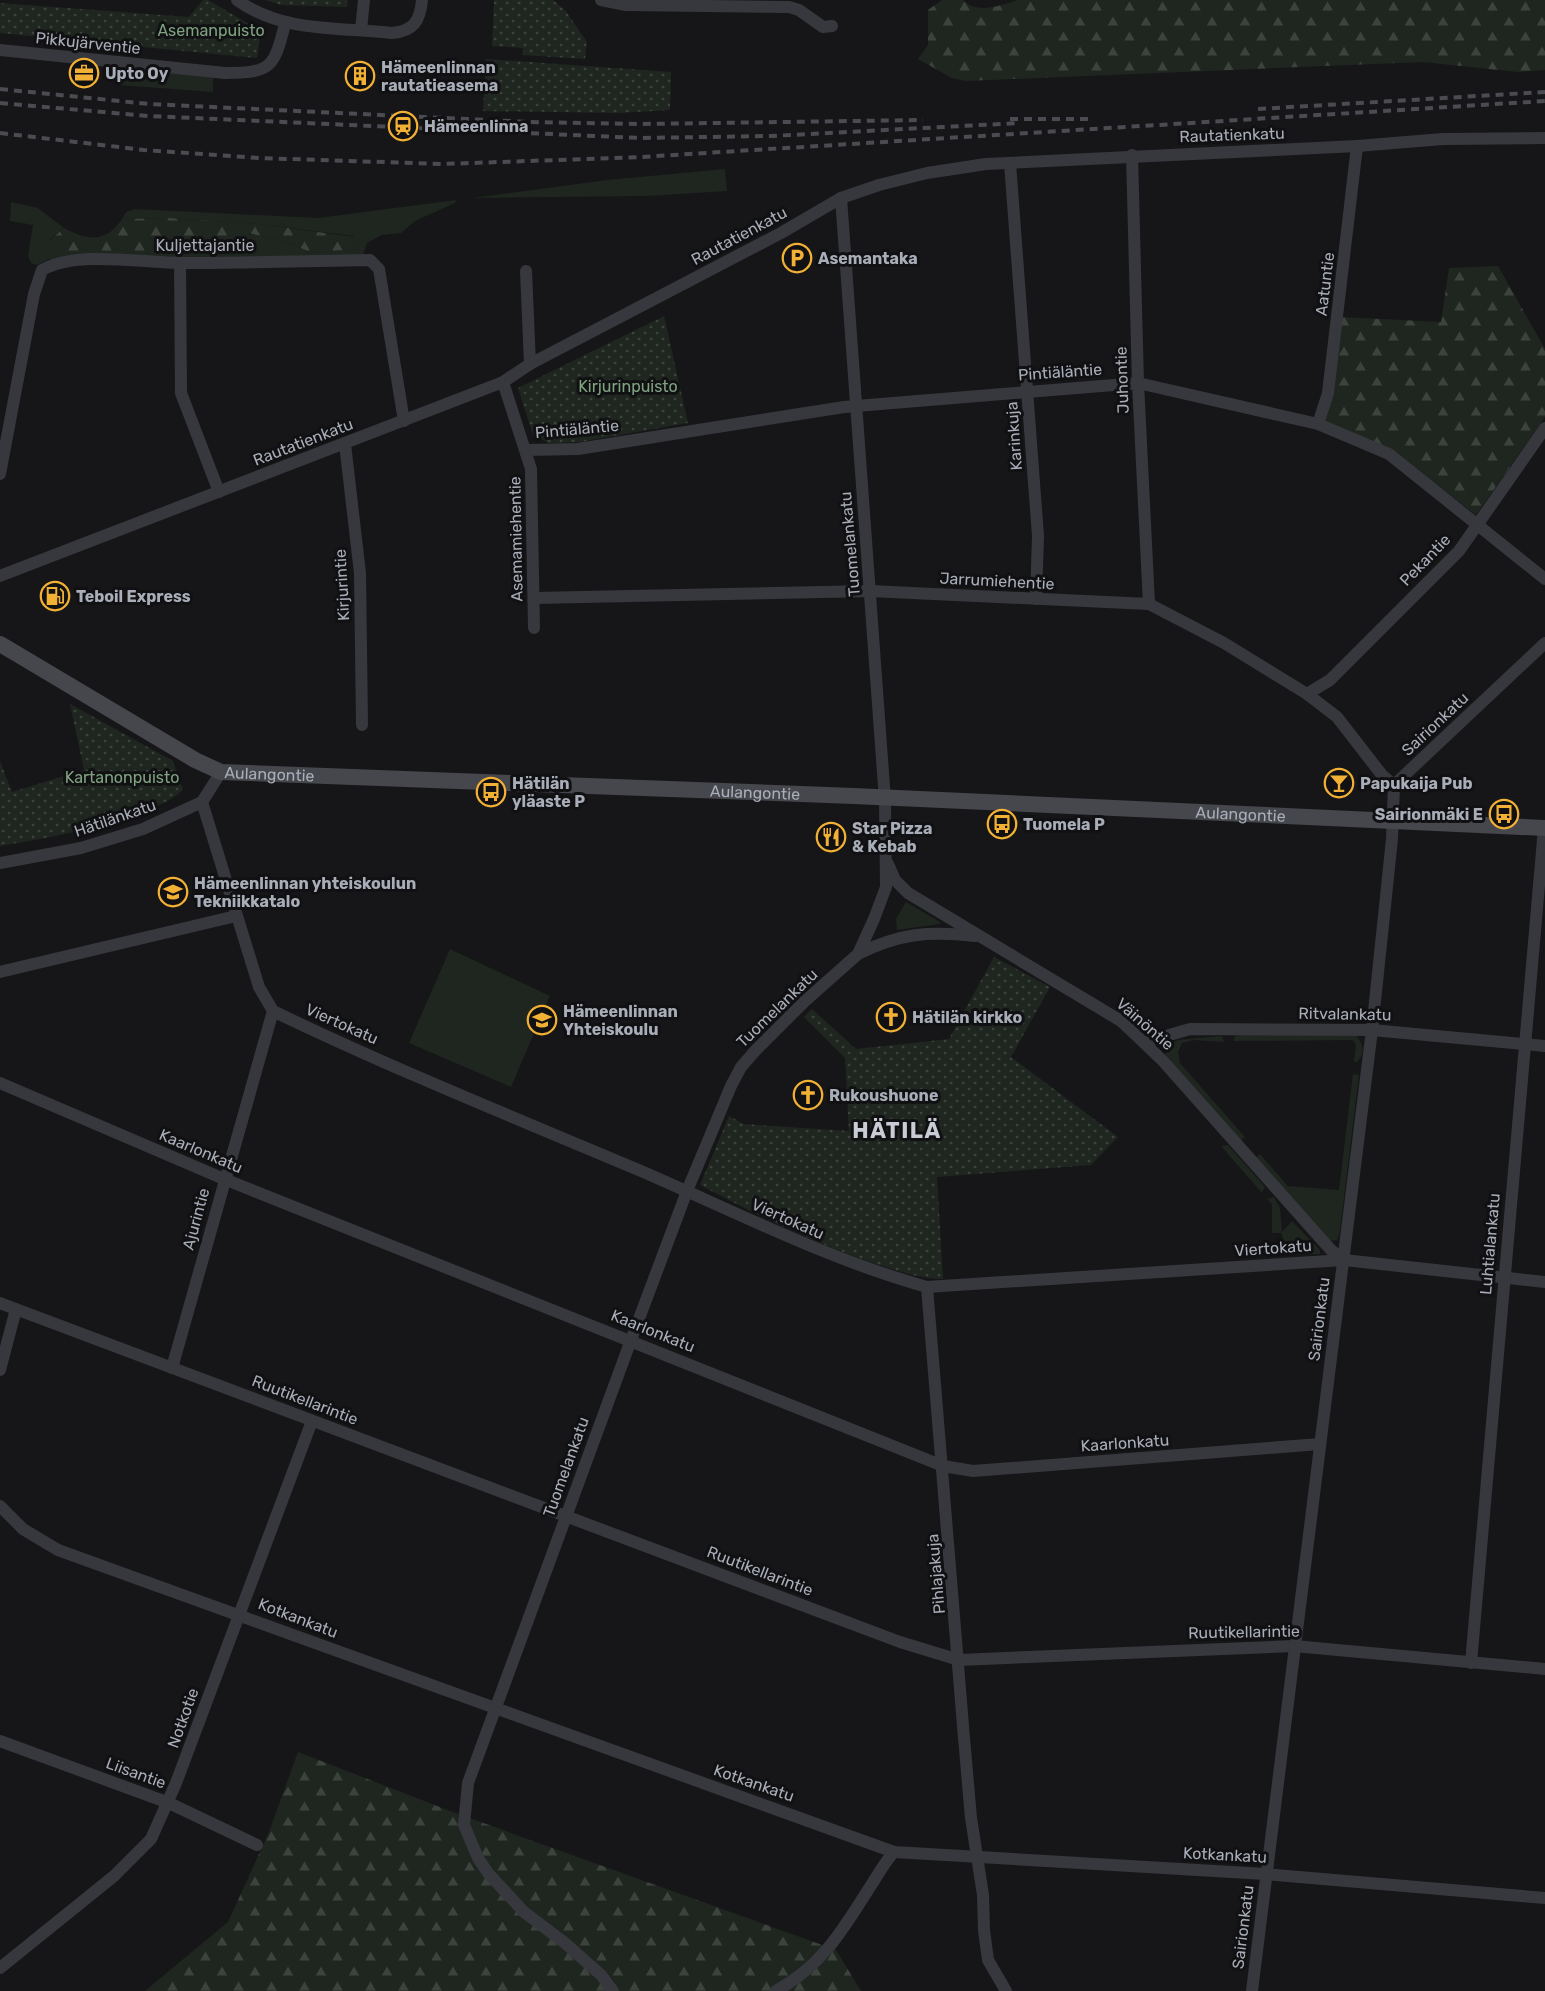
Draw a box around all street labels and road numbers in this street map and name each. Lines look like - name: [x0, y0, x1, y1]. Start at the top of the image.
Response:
- street label: Pikkujärventie: [35, 28, 141, 58]
- street label: Rautatienkatu: [1179, 124, 1285, 146]
- street label: Rautatienkatu: [688, 203, 790, 269]
- street label: Kuljettajantie: [156, 236, 254, 255]
- street label: Aatuntie: [1312, 251, 1338, 317]
- street label: Juhontie: [1111, 346, 1133, 414]
- street label: Pintiäläntie: [1017, 360, 1103, 384]
- street label: Karinkuja: [1002, 401, 1026, 471]
- street label: Rautatienkatu: [250, 414, 356, 470]
- street label: Pintiäläntie: [534, 416, 620, 442]
- street label: Asemamiehentie: [505, 476, 527, 602]
- street label: Tuomelankatu: [836, 491, 864, 597]
- street label: Pekantie: [1396, 530, 1454, 590]
- street label: Kirjurintie: [331, 549, 353, 621]
- street label: Jarrumiehentie: [939, 569, 1055, 594]
- street label: Sairionkatu: [1398, 688, 1472, 760]
- street label: Aulangontie: [224, 763, 315, 785]
- street label: Aulangontie: [710, 781, 801, 803]
- street label: Hätilänkatu: [72, 795, 158, 841]
- street label: Aulangontie: [1195, 802, 1286, 825]
- street label: Tuomelankatu: [733, 965, 821, 1051]
- street label: Väinöntie: [1112, 994, 1178, 1054]
- street label: Viertokatu: [303, 1000, 381, 1048]
- street label: Ritvalankatu: [1298, 1004, 1392, 1024]
- street label: Kaarlonkatu: [156, 1125, 246, 1177]
- street label: Ajurintie: [179, 1186, 213, 1252]
- street label: Luhtialankatu: [1476, 1192, 1504, 1296]
- street label: Viertokatu: [749, 1195, 827, 1243]
- street label: Viertokatu: [1234, 1236, 1312, 1260]
- street label: Sairionkatu: [1304, 1276, 1334, 1362]
- street label: Kaarlonkatu: [608, 1306, 698, 1356]
- street label: Ruutikellarintie: [249, 1371, 361, 1429]
- street label: Tuomelankatu: [539, 1414, 593, 1520]
- street label: Kaarlonkatu: [1080, 1430, 1170, 1456]
- street label: Pihlajakuja: [923, 1533, 949, 1615]
- street label: Ruutikellarintie: [704, 1542, 816, 1600]
- street label: Kotkankatu: [255, 1594, 341, 1642]
- street label: Ruutikellarintie: [1188, 1622, 1300, 1642]
- street label: Notkotie: [163, 1685, 203, 1751]
- street label: Liisantie: [103, 1753, 169, 1793]
- street label: Kotkankatu: [711, 1760, 797, 1806]
- street label: Kotkankatu: [1183, 1843, 1267, 1867]
- street label: Sairionkatu: [1228, 1884, 1258, 1970]

